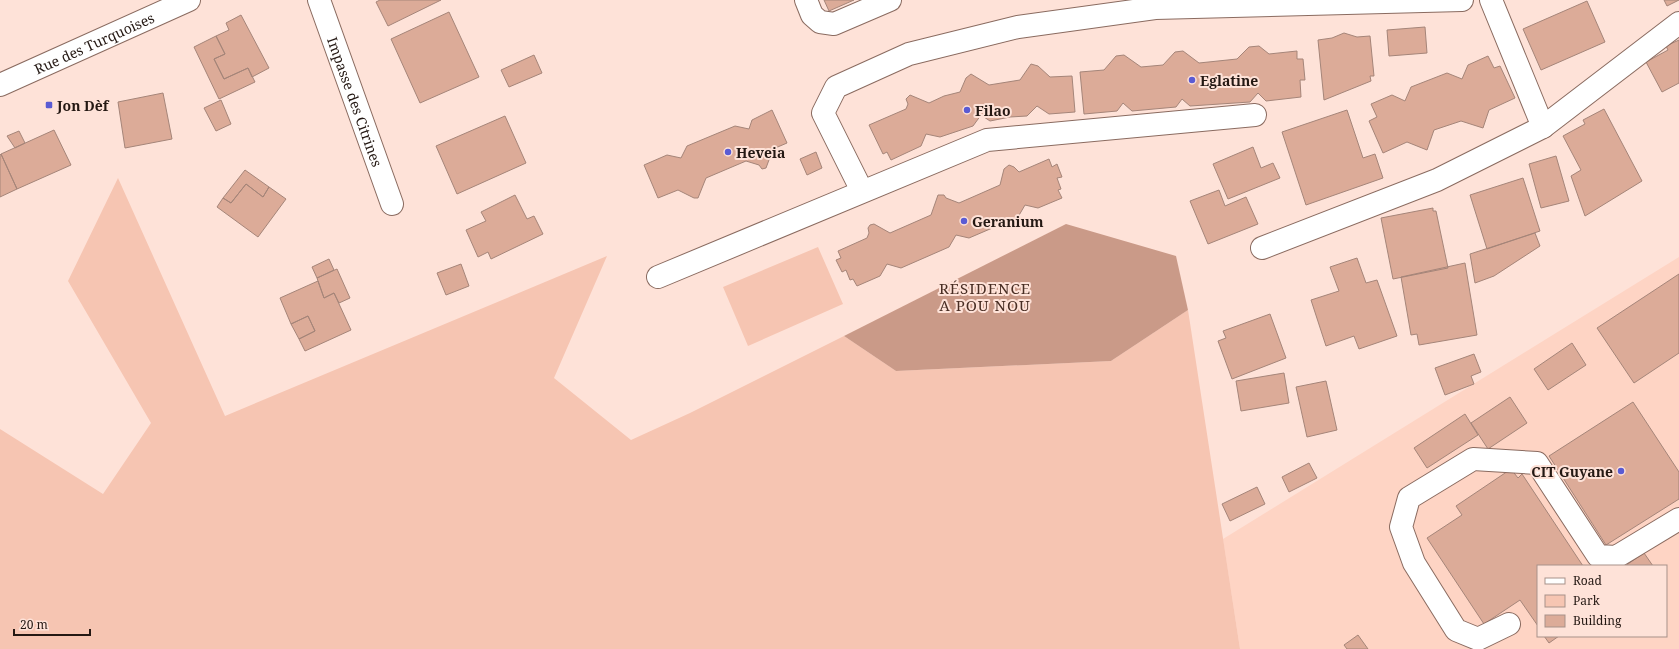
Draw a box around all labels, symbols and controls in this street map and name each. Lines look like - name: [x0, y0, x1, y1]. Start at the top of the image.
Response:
- street label: Rue des Turquoises: [31, 8, 157, 78]
- street label: Impasse des Citrines: [323, 34, 387, 169]
- place label: Eglatine: [1200, 71, 1258, 90]
- marker: Eglatine: [1187, 75, 1197, 85]
- place label: Jon Dèf: [56, 96, 110, 115]
- marker: Jon Dèf: [44, 100, 54, 110]
- place label: Filao: [975, 101, 1011, 120]
- marker: Filao: [962, 105, 972, 115]
- place label: Heveia: [736, 143, 785, 162]
- marker: Heveia: [723, 147, 733, 157]
- place label: Geranium: [972, 212, 1044, 231]
- marker: Geranium: [959, 216, 969, 226]
- district label: RÉSIDENCE A POU NOU: [939, 278, 1031, 315]
- place label: CIT Guyane: [1531, 462, 1613, 481]
- marker: CIT Guyane: [1616, 466, 1626, 476]
- legend: [1537, 565, 1667, 637]
- text: Road: [1573, 572, 1603, 589]
- text: Park: [1573, 592, 1601, 609]
- scale bar: [14, 611, 90, 637]
- text: Building: [1573, 612, 1622, 629]
- text: 20 m: [20, 616, 48, 633]

